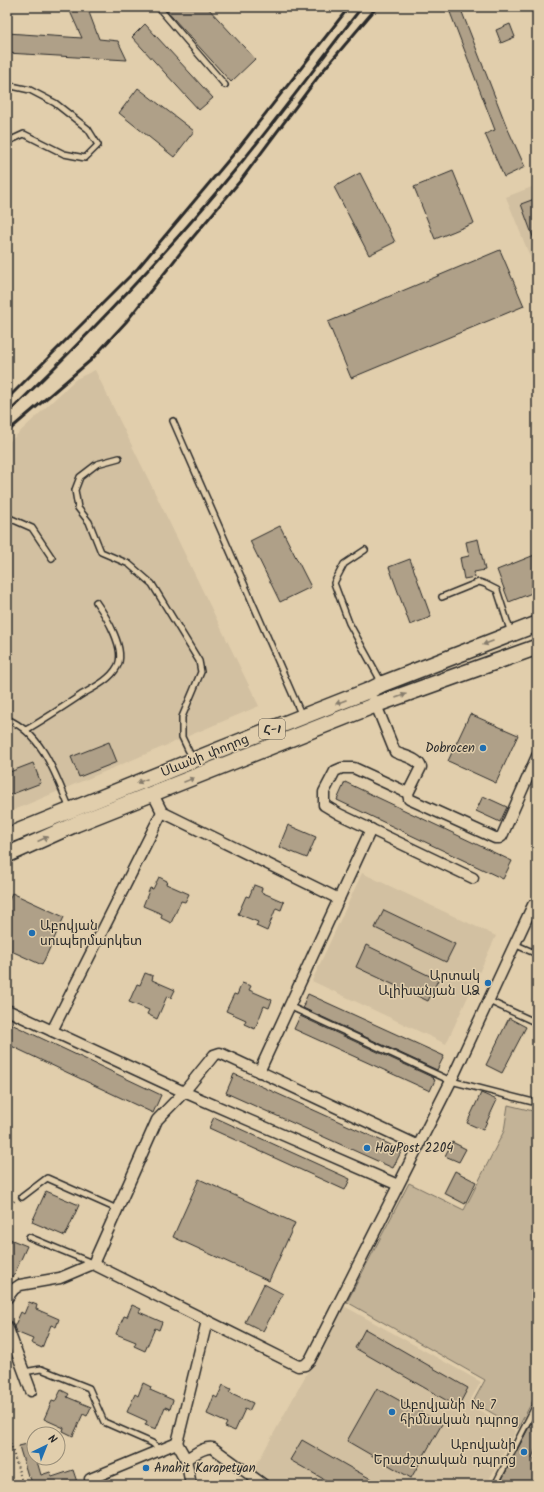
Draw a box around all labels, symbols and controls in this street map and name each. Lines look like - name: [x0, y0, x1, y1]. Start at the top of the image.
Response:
- one-way arrow: [481, 641, 493, 647]
- one-way arrow: [396, 693, 408, 699]
- one-way arrow: [334, 699, 346, 705]
- road number: Հ-1: [259, 719, 285, 739]
- street label: Սևանի փողոց: [158, 729, 252, 783]
- place label: Dobrocen: [425, 738, 475, 759]
- marker: Dobrocen: [478, 743, 488, 753]
- one-way arrow: [184, 776, 196, 782]
- one-way arrow: [136, 779, 148, 785]
- one-way arrow: [37, 836, 48, 842]
- place label: Աբովյան սուպերմարկետ: [40, 916, 142, 952]
- marker: Աբովյան սուպերմարկետ: [27, 928, 37, 938]
- place label: Արտակ Ալիխանյան ԱՁ: [378, 966, 480, 1002]
- marker: Արտակ Ալիխանյան ԱՁ: [483, 978, 493, 988]
- place label: HayPost 2204: [375, 1138, 453, 1159]
- marker: HayPost 2204: [362, 1143, 372, 1153]
- place label: Աբովյանի № 7 հիմնական դպրոց: [400, 1395, 519, 1431]
- marker: Աբովյանի № 7 հիմնական դպրոց: [387, 1407, 397, 1417]
- north arrow: [26, 1426, 66, 1466]
- text: N: [43, 1430, 61, 1448]
- place label: Աբովյանի Երաժշտական դպրոց: [374, 1435, 516, 1471]
- marker: Աբովյանի Երաժշտական դպրոց: [519, 1447, 529, 1457]
- place label: Anahit Karapetyan: [154, 1458, 256, 1479]
- marker: Anahit Karapetyan: [141, 1463, 151, 1473]

